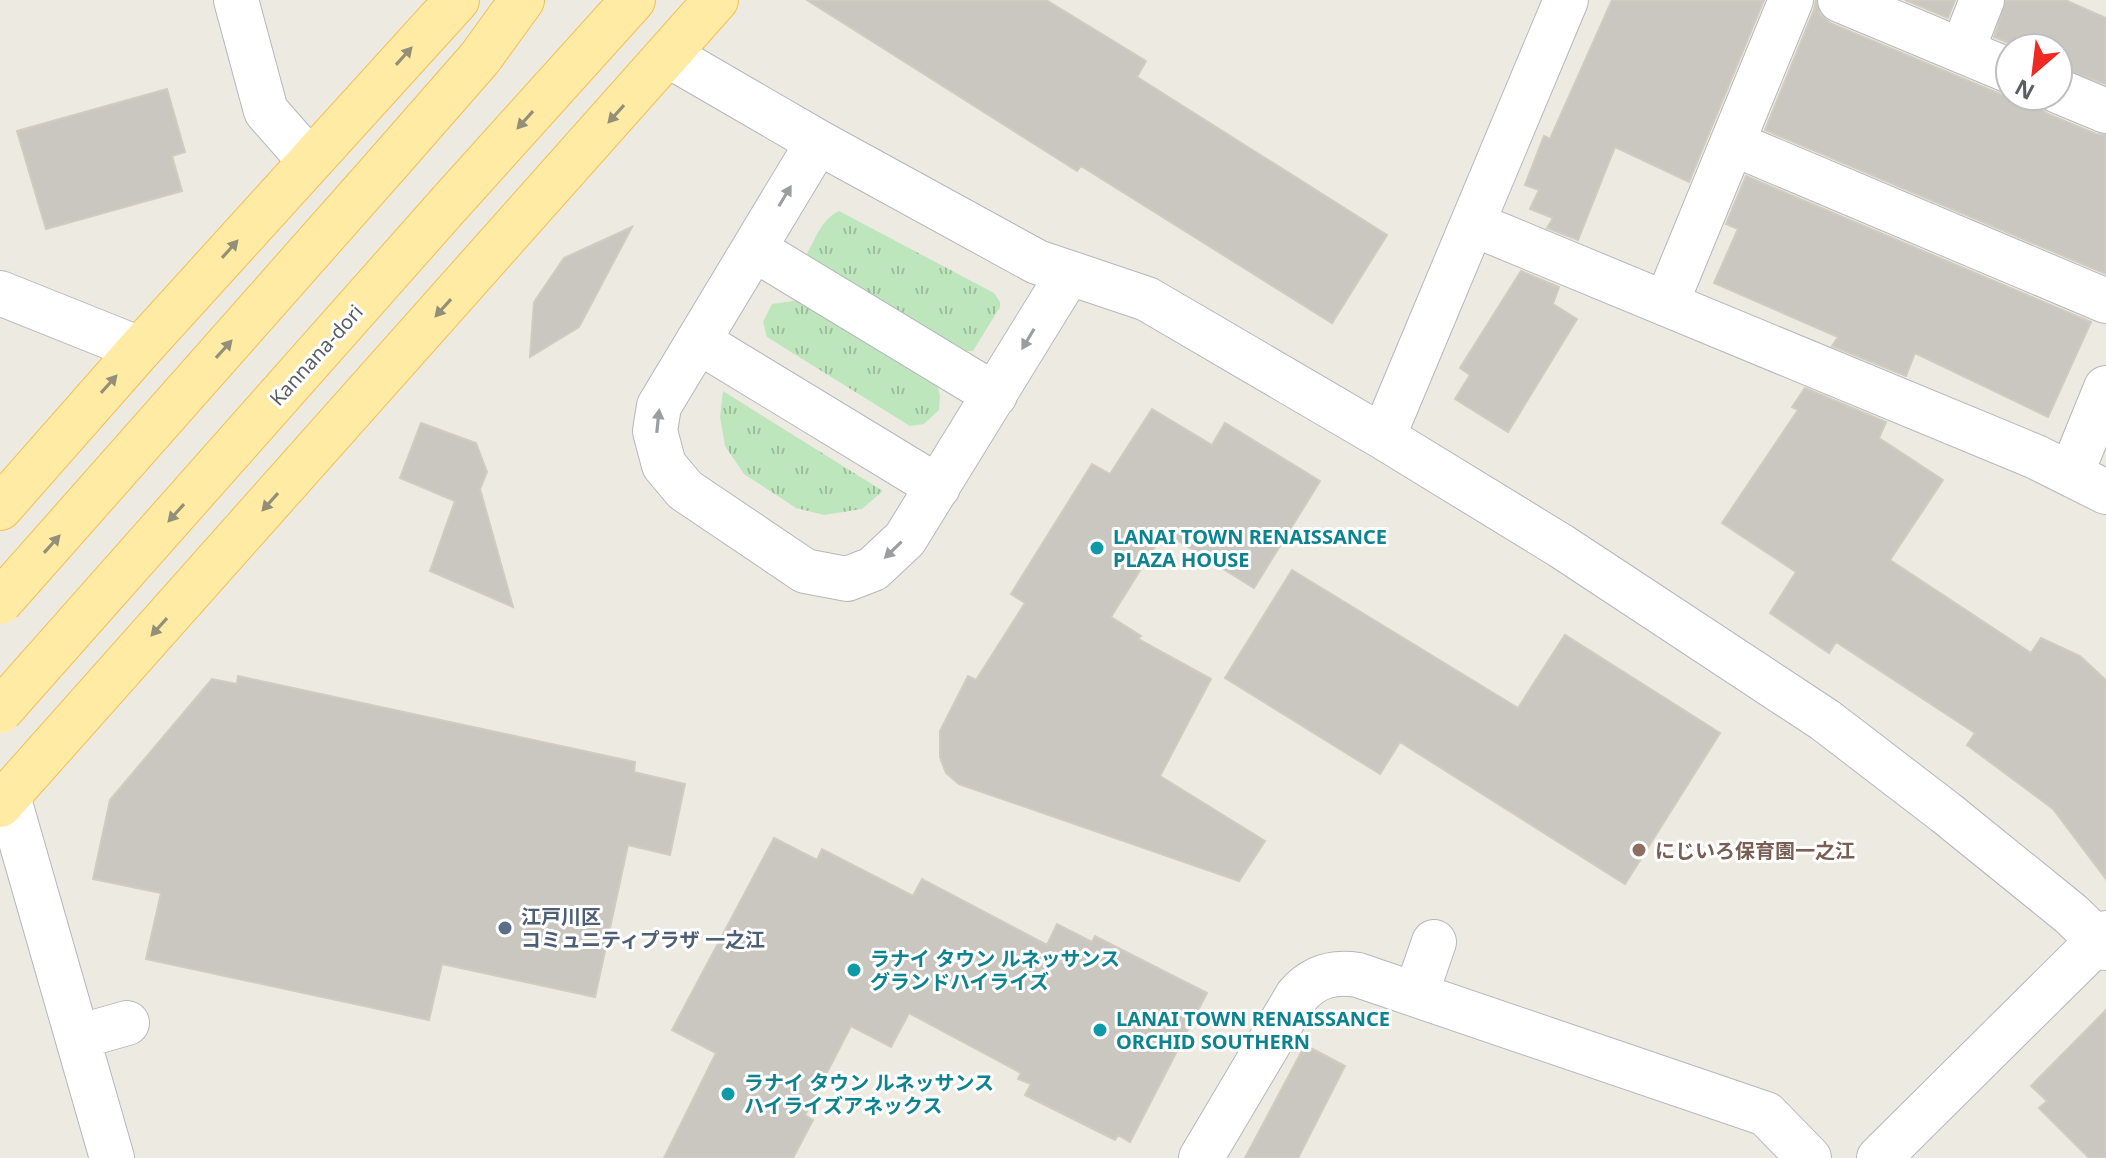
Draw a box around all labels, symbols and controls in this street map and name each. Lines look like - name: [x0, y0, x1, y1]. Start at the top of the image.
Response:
- north arrow: [1994, 32, 2074, 112]
- one-way arrow: [395, 47, 412, 67]
- text: N: [2009, 73, 2039, 108]
- one-way arrow: [608, 103, 625, 123]
- one-way arrow: [516, 111, 534, 130]
- one-way arrow: [778, 185, 792, 207]
- one-way arrow: [221, 240, 238, 260]
- one-way arrow: [435, 298, 453, 317]
- street label: Kannana-dori: [263, 299, 369, 411]
- one-way arrow: [1021, 328, 1036, 351]
- one-way arrow: [215, 339, 232, 359]
- one-way arrow: [100, 374, 117, 394]
- one-way arrow: [651, 408, 664, 433]
- one-way arrow: [262, 492, 280, 511]
- one-way arrow: [167, 504, 185, 523]
- place label: LANAI TOWN RENAISSANCE PLAZA HOUSE: [1113, 523, 1387, 573]
- one-way arrow: [42, 534, 60, 553]
- marker: LANAI TOWN RENAISSANCE PLAZA HOUSE: [1088, 539, 1106, 557]
- one-way arrow: [884, 541, 903, 559]
- one-way arrow: [150, 618, 168, 637]
- place label: にじいろ保育園一之江: [1655, 837, 1855, 864]
- marker: にじいろ保育園一之江: [1630, 841, 1648, 859]
- place label: 江戸川区 コミュニティプラザ 一之江: [521, 903, 765, 953]
- marker: 江戸川区 コミュニティプラザ 一之江: [496, 919, 514, 937]
- place label: ラナイ タウン ルネッサンス グランドハイライズ: [870, 945, 1120, 995]
- marker: ラナイ タウン ルネッサンス グランドハイライズ: [845, 961, 863, 979]
- place label: LANAI TOWN RENAISSANCE ORCHID SOUTHERN: [1116, 1005, 1390, 1055]
- marker: LANAI TOWN RENAISSANCE ORCHID SOUTHERN: [1091, 1021, 1109, 1039]
- place label: ラナイ タウン ルネッサンス ハイライズアネックス: [744, 1069, 994, 1119]
- marker: ラナイ タウン ルネッサンス ハイライズアネックス: [719, 1085, 737, 1103]

